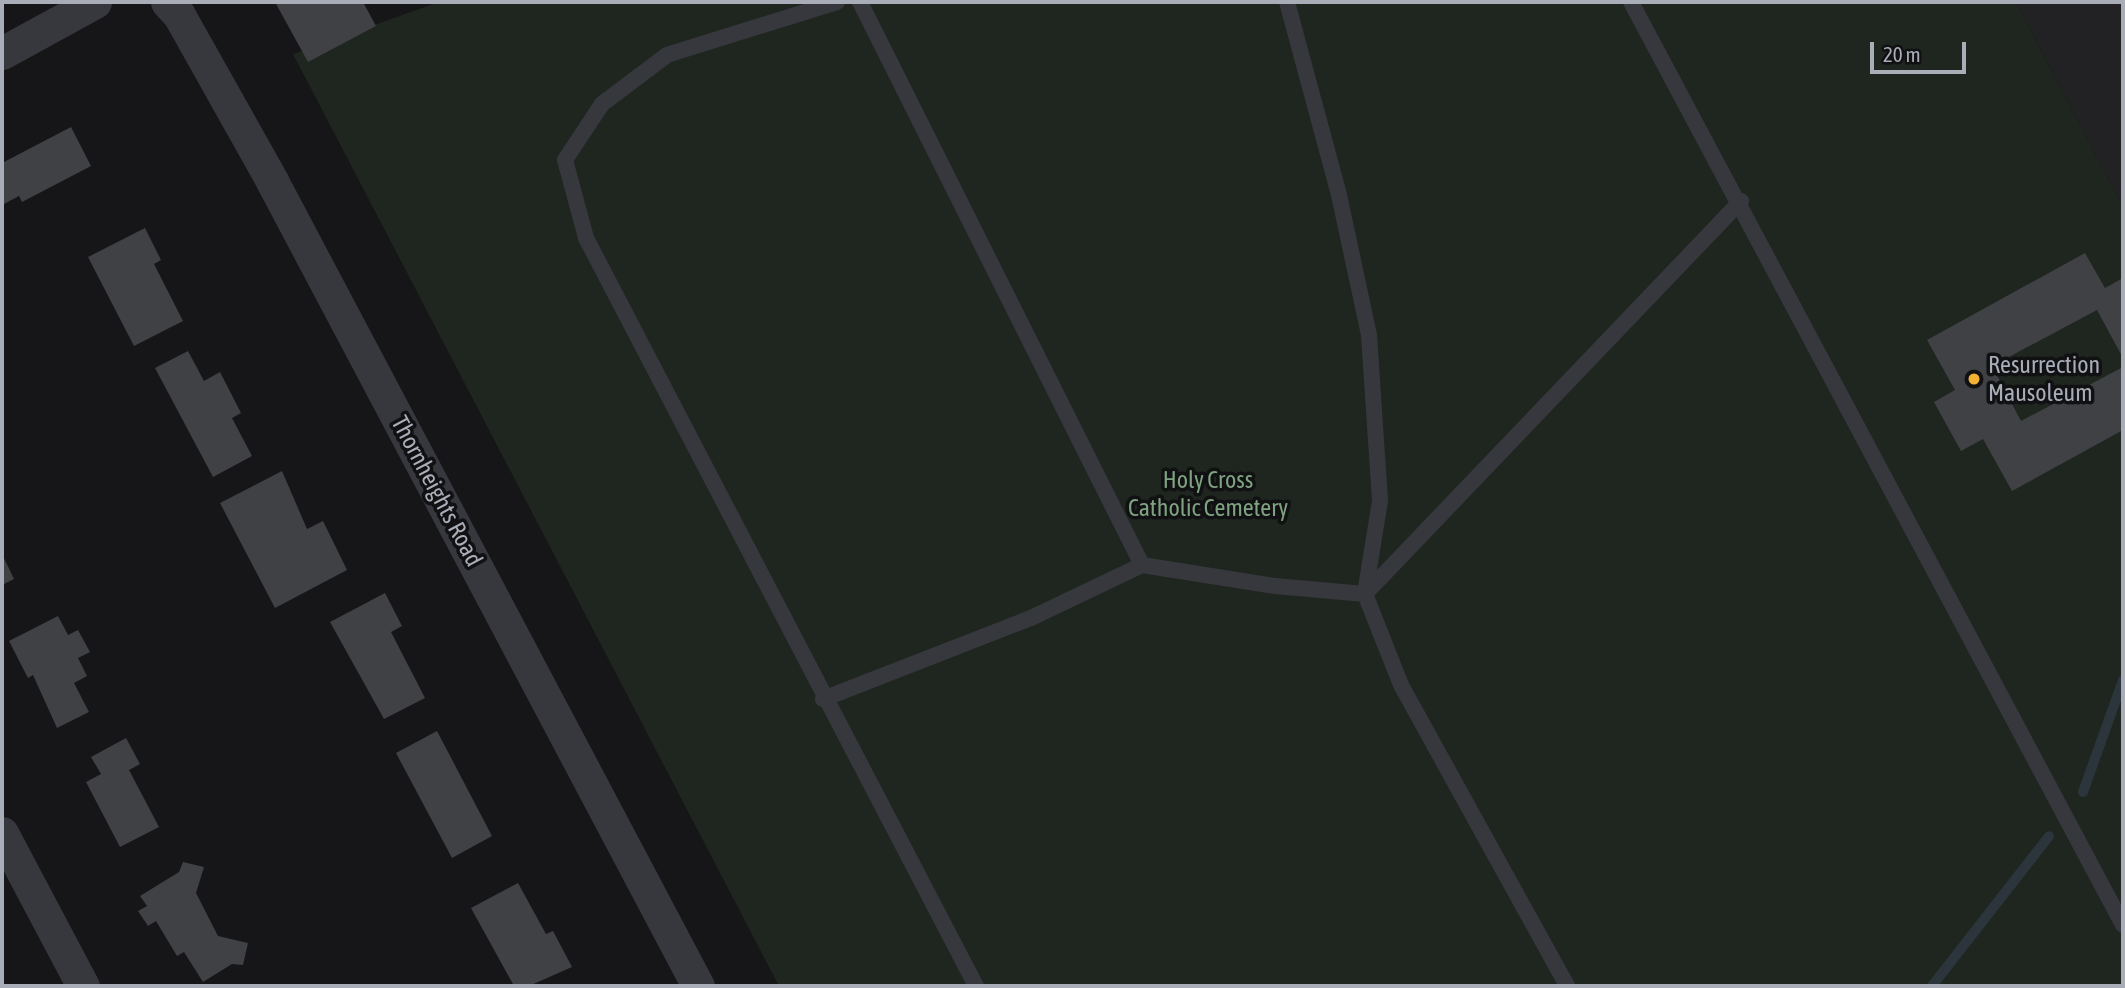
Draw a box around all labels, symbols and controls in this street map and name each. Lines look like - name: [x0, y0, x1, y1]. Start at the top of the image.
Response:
- scale bar: [1873, 28, 1969, 72]
- text: 20 m: [1883, 42, 1921, 66]
- place label: Resurrection Mausoleum: [1988, 351, 2100, 407]
- marker: Resurrection Mausoleum: [1966, 371, 1982, 387]
- street label: Thornheights Road: [385, 411, 489, 571]
- park label: Holy Cross Catholic Cemetery: [1128, 466, 1288, 522]

